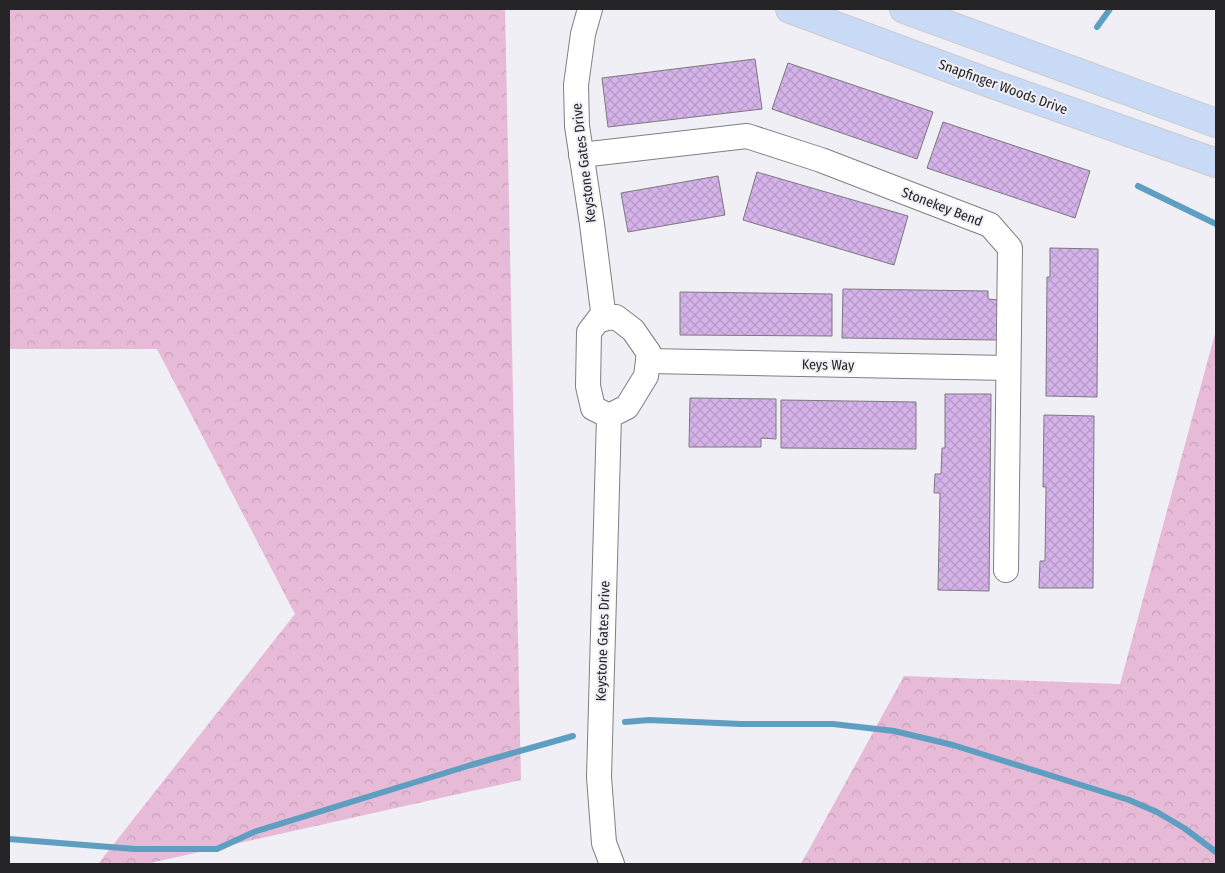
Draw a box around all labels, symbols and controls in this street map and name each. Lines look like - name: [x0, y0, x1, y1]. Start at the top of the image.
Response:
- street label: Snapfinger Woods Drive: [936, 56, 1070, 118]
- street label: Keystone Gates Drive: [568, 102, 600, 224]
- street label: Stonekey Bend: [899, 184, 985, 230]
- street label: Keys Way: [802, 356, 855, 374]
- street label: Keystone Gates Drive: [592, 580, 614, 702]

